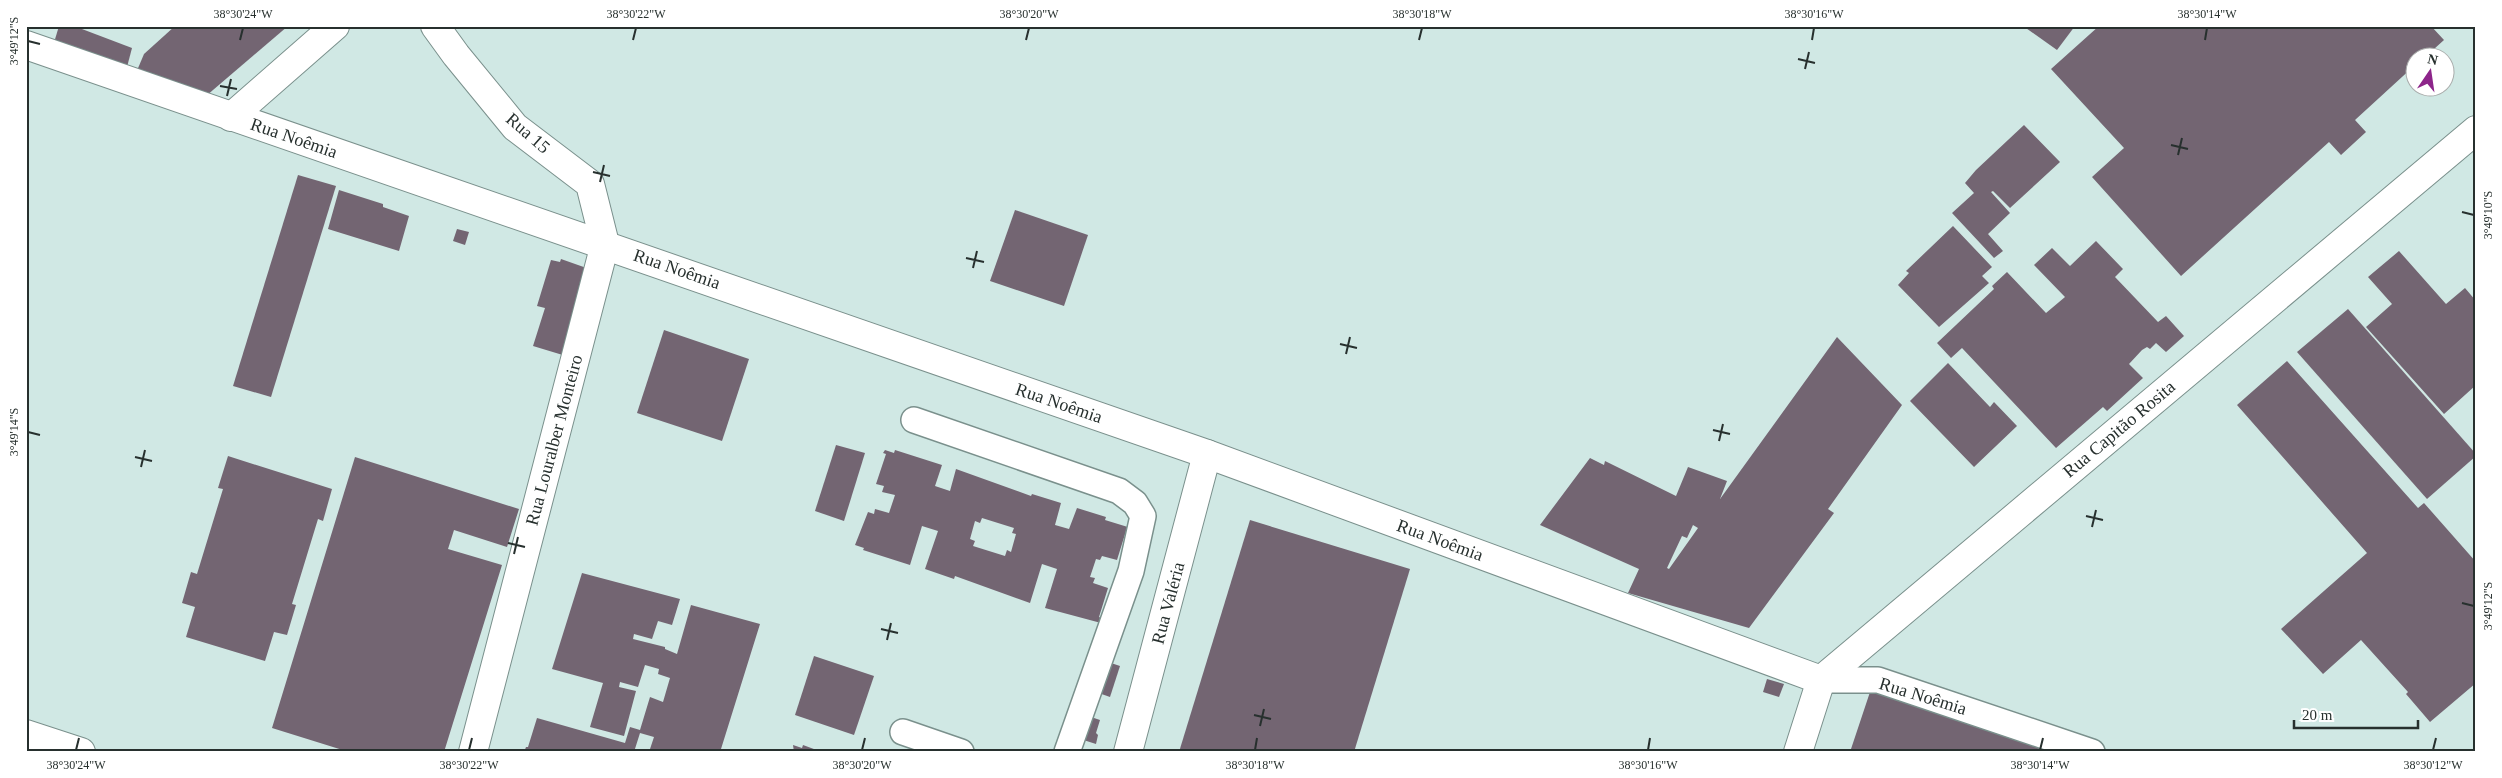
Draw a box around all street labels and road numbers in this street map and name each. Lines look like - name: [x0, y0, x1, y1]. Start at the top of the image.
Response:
- street label: Rua 15: [502, 109, 554, 157]
- street label: Rua Noêmia: [248, 114, 340, 162]
- street label: Rua Noêmia: [631, 245, 723, 293]
- street label: Rua Louralber Monteiro: [522, 352, 586, 528]
- street label: Rua Capitão Rosita: [2059, 376, 2179, 482]
- street label: Rua Noêmia: [1013, 379, 1105, 427]
- street label: Rua Noêmia: [1394, 515, 1486, 565]
- street label: Rua Valéria: [1147, 560, 1189, 646]
- street label: Rua Noêmia: [1877, 673, 1969, 719]

